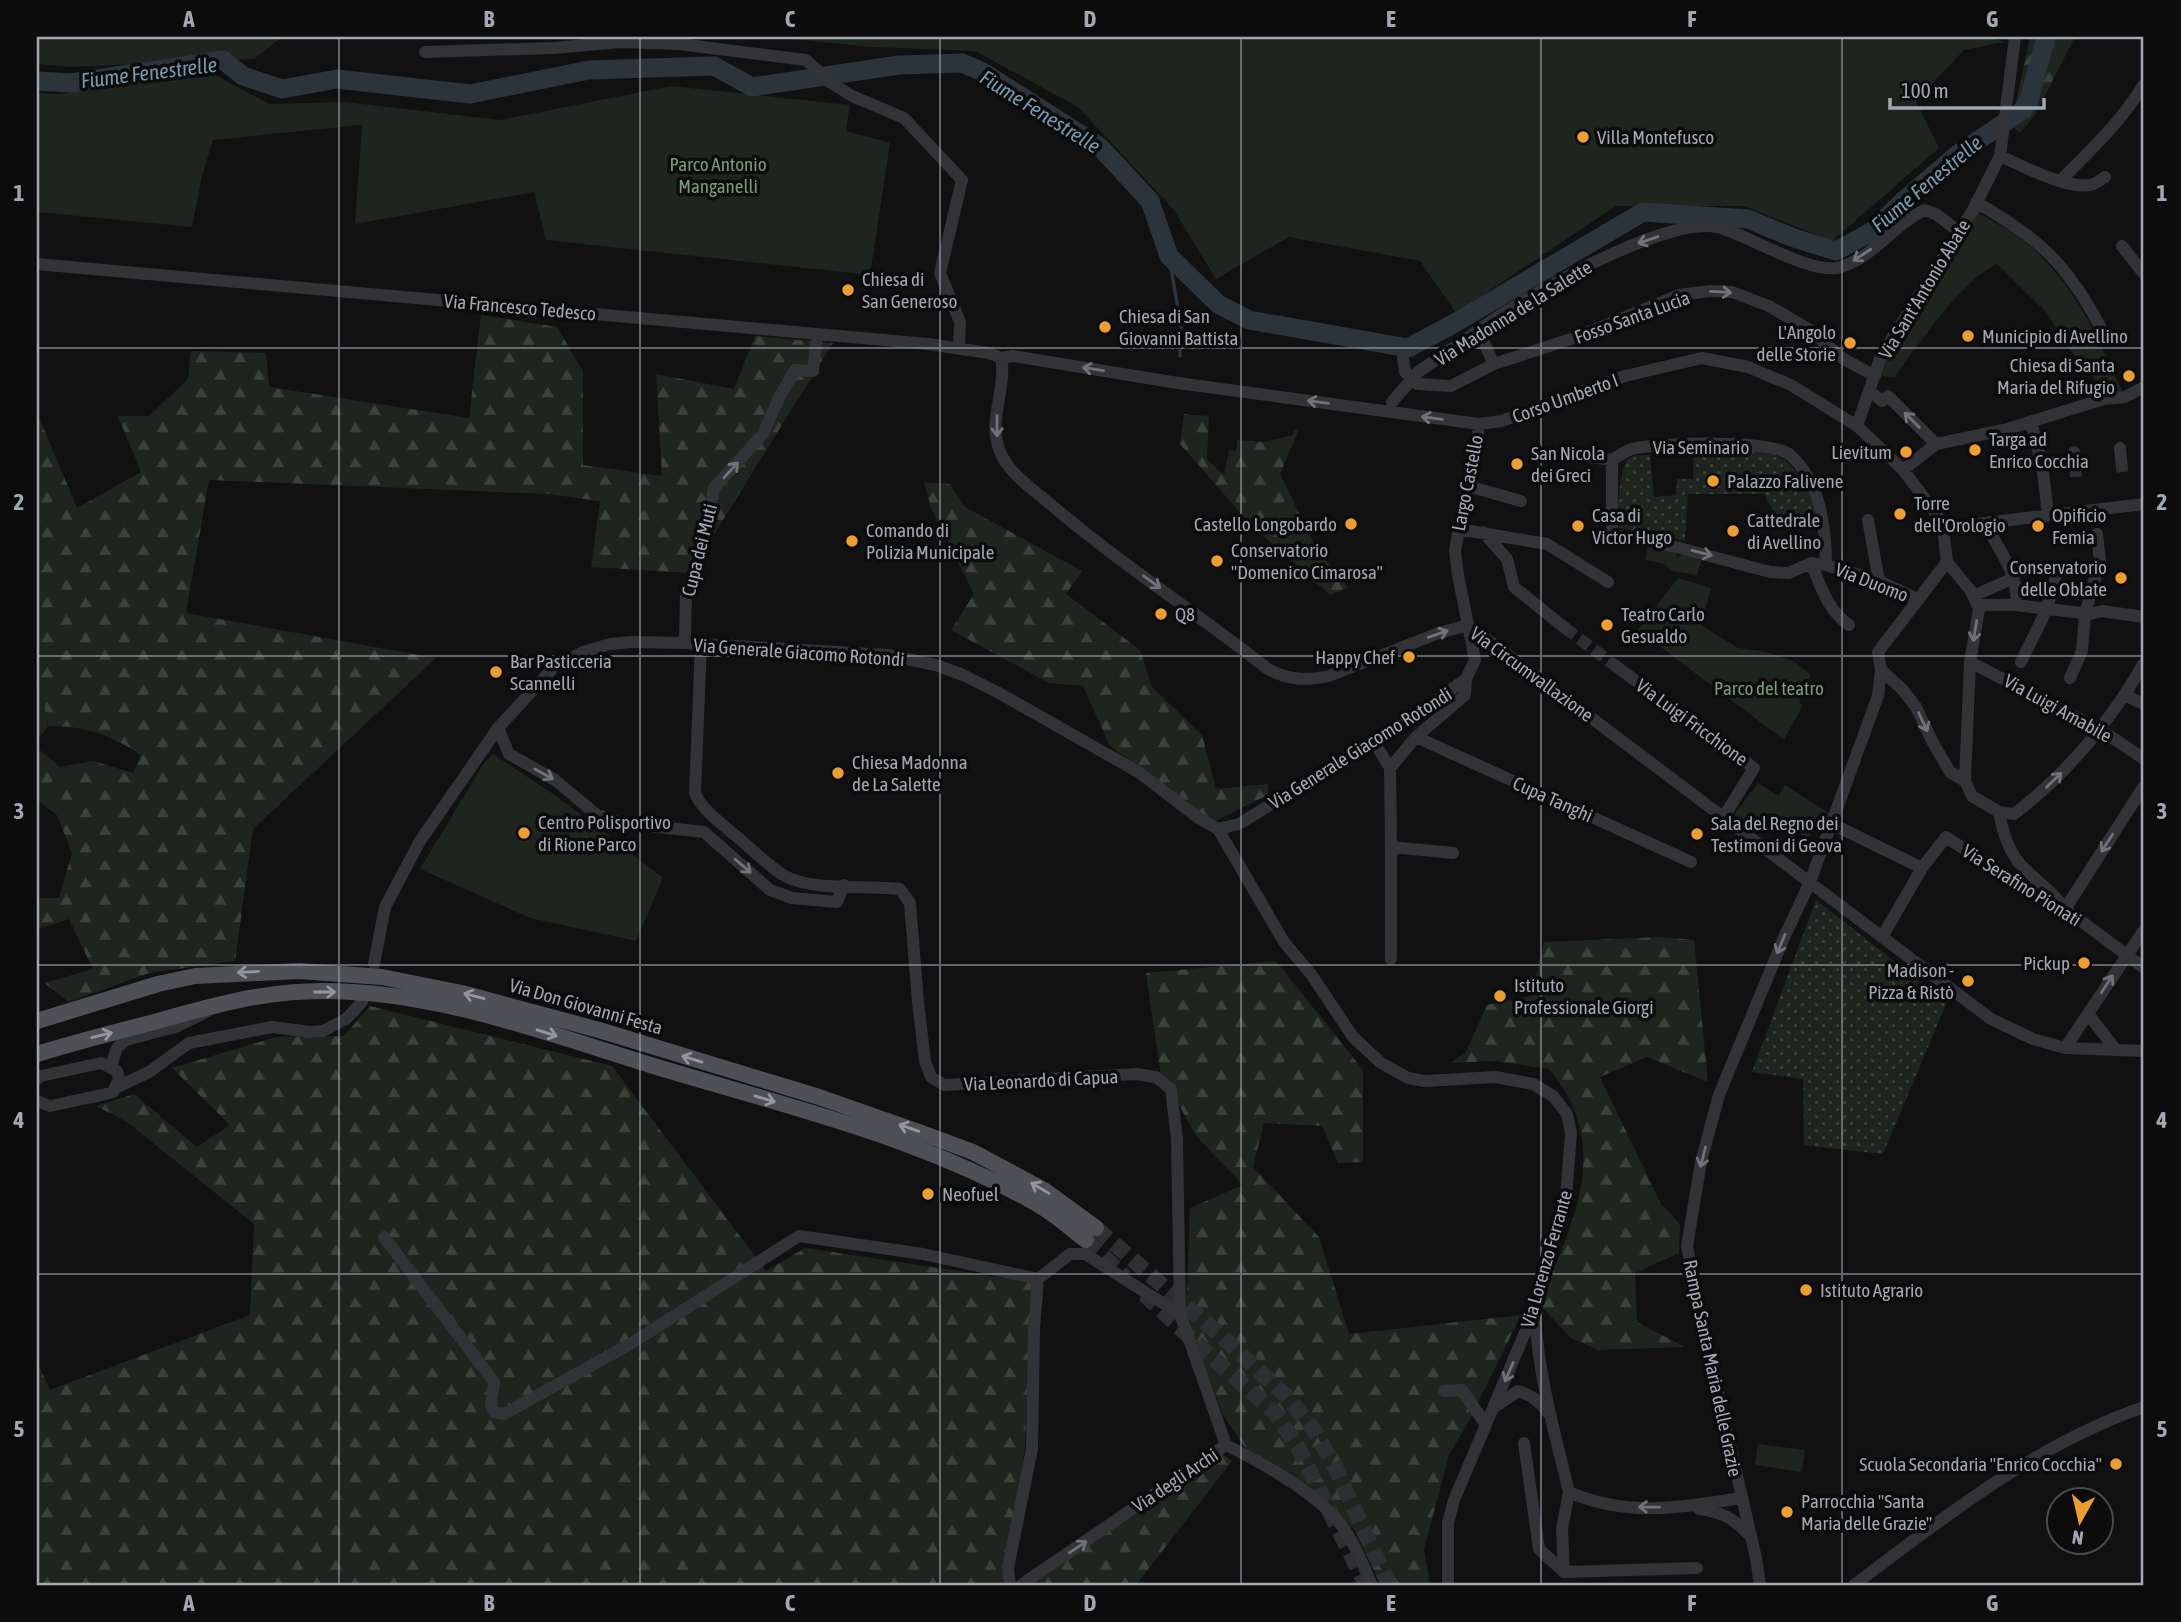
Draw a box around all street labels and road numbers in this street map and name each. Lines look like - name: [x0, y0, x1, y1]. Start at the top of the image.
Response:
- street label: Via Sant'Antonio Abate: [1874, 215, 1974, 363]
- street label: Via Madonna de la Salette: [1430, 256, 1596, 370]
- street label: Fosso Santa Lucia: [1571, 286, 1693, 348]
- street label: Via Francesco Tedesco: [443, 289, 597, 325]
- street label: Corso Umberto I: [1509, 369, 1621, 427]
- street label: Largo Castello: [1447, 433, 1487, 533]
- street label: Via Seminario: [1653, 436, 1749, 458]
- street label: Cupa dei Muti: [677, 501, 721, 599]
- street label: Via Duomo: [1832, 558, 1912, 606]
- street label: Via Circumvallazione: [1466, 622, 1598, 726]
- street label: Via Generale Giacomo Rotondi: [693, 634, 905, 670]
- street label: Via Luigi Amabile: [2000, 669, 2116, 747]
- street label: Via Luigi Fricchione: [1632, 674, 1752, 770]
- street label: Via Generale Giacomo Rotondi: [1264, 683, 1456, 813]
- street label: Cupa Tanghi: [1510, 772, 1596, 826]
- street label: Via Serafino Pionati: [1958, 840, 2086, 930]
- street label: Via Don Giovanni Festa: [507, 974, 665, 1038]
- street label: Via Leonardo di Capua: [963, 1065, 1119, 1095]
- street label: Via Lorenzo Ferrante: [1516, 1188, 1576, 1330]
- street label: Rampa Santa Maria delle Grazie: [1679, 1258, 1747, 1478]
- street label: Via degli Archi: [1128, 1443, 1222, 1517]

